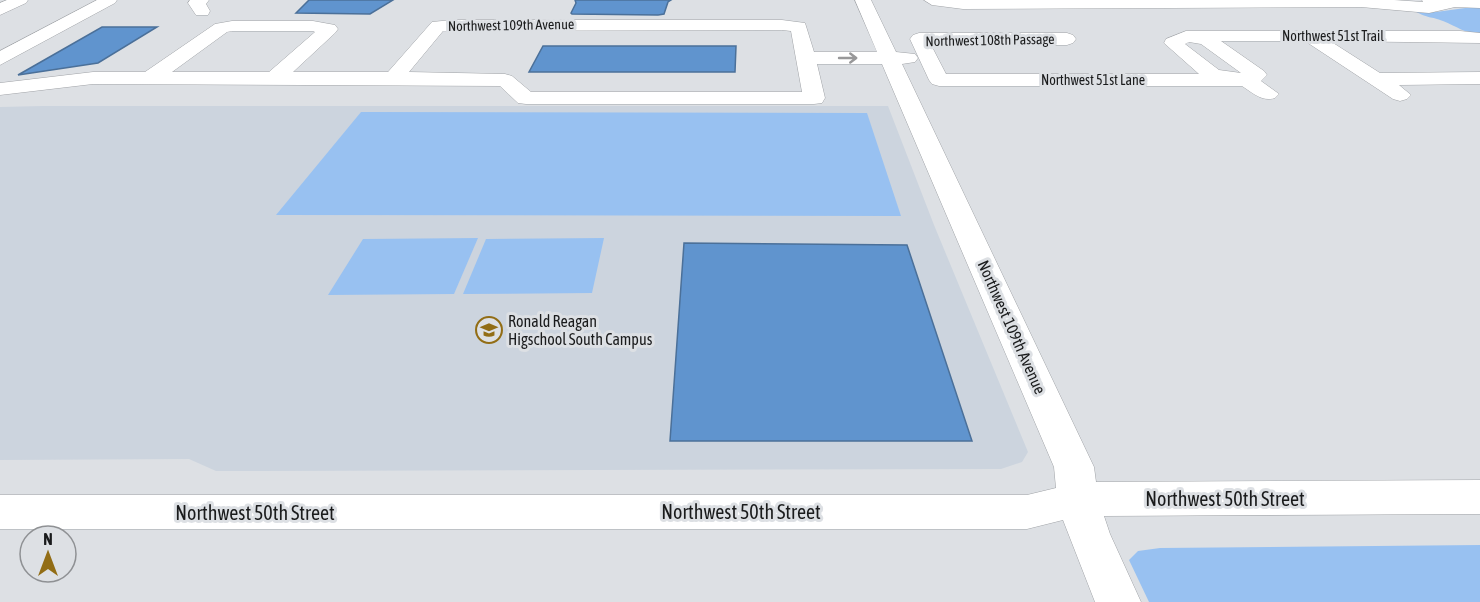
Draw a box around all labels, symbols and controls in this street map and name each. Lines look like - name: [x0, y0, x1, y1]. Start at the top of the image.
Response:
- street label: Northwest 109th Avenue: [448, 16, 574, 34]
- street label: Northwest 51st Trail: [1282, 28, 1384, 44]
- street label: Northwest 108th Passage: [925, 31, 1055, 49]
- one-way arrow: [838, 52, 858, 64]
- street label: Northwest 51st Lane: [1041, 72, 1145, 88]
- street label: Northwest 109th Avenue: [974, 257, 1050, 397]
- place label: Ronald Reagan Higschool South Campus: [508, 312, 653, 349]
- school or university icon: Ronald Reagan Higschool South Campus: [474, 315, 504, 345]
- street label: Northwest 50th Street: [1145, 487, 1305, 510]
- street label: Northwest 50th Street: [661, 500, 821, 523]
- street label: Northwest 50th Street: [175, 501, 335, 524]
- north arrow: [18, 524, 78, 584]
- text: N: [43, 530, 53, 548]

